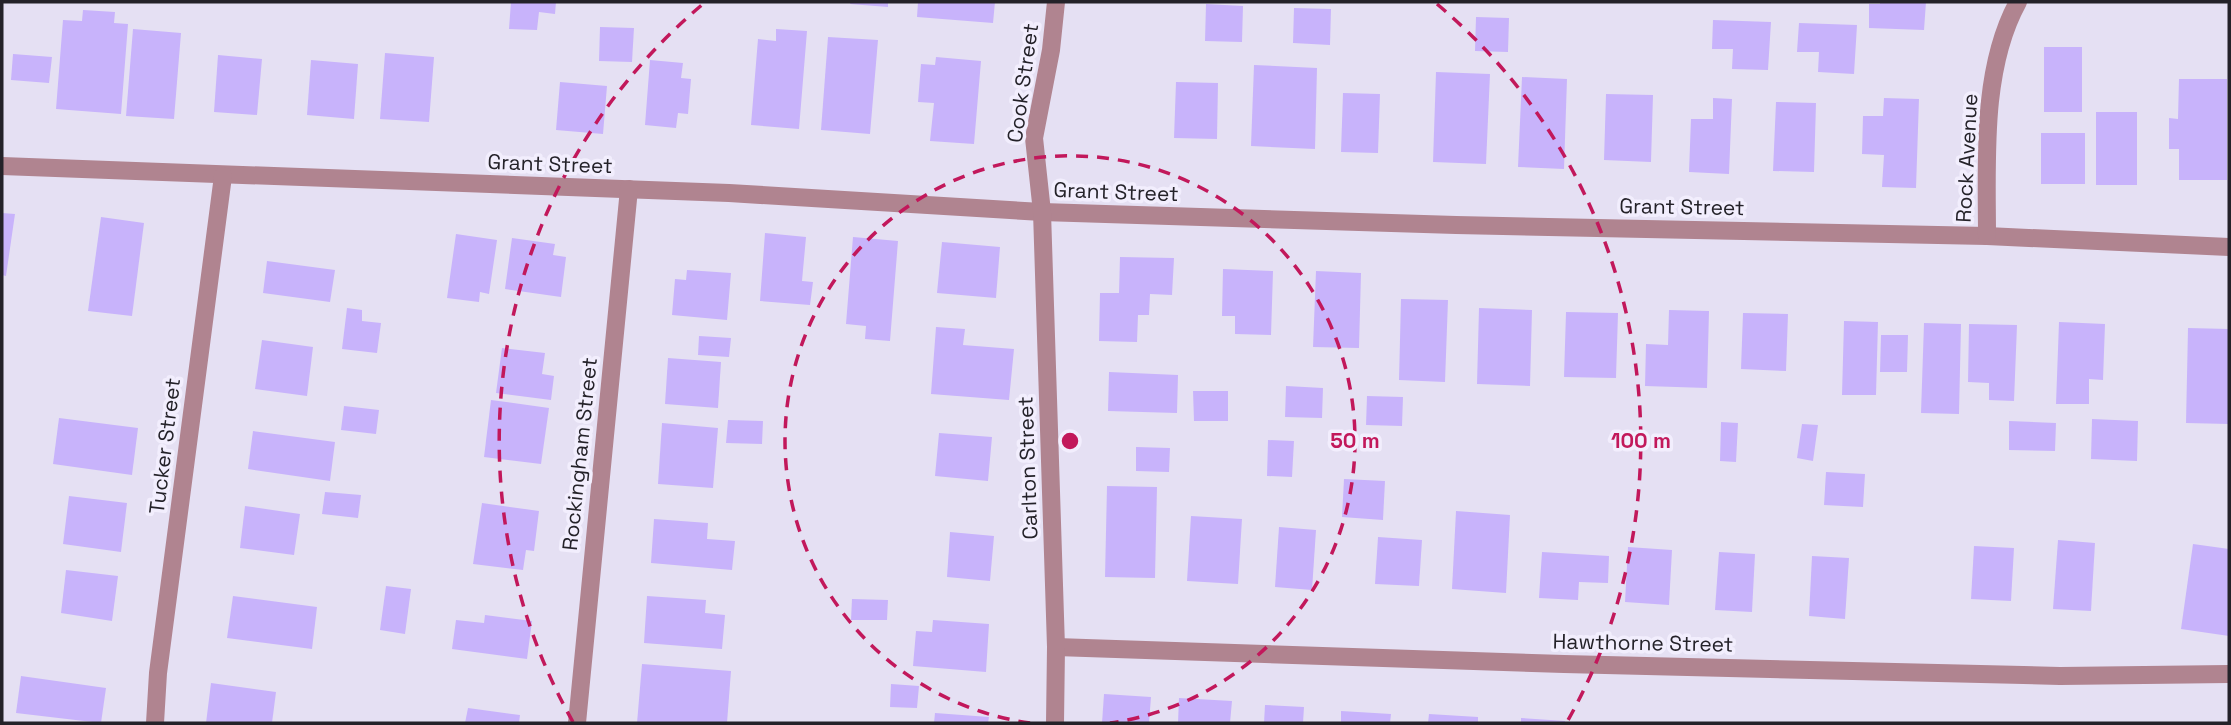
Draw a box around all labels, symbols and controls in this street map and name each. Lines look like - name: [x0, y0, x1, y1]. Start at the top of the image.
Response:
- street label: Cook Street: [1001, 21, 1044, 144]
- street label: Rock Avenue: [1950, 93, 1983, 223]
- street label: Grant Street: [487, 148, 613, 179]
- street label: Grant Street: [1053, 176, 1179, 207]
- street label: Grant Street: [1619, 192, 1745, 221]
- street label: Rockingham Street: [556, 356, 603, 552]
- street label: Tucker Street: [143, 376, 186, 515]
- street label: Carlton Street: [1012, 396, 1043, 540]
- text: 50 m: [1330, 427, 1380, 454]
- text: 100 m: [1611, 427, 1671, 454]
- centre of rings: [1058, 429, 1082, 453]
- street label: Hawthorne Street: [1552, 627, 1734, 658]

